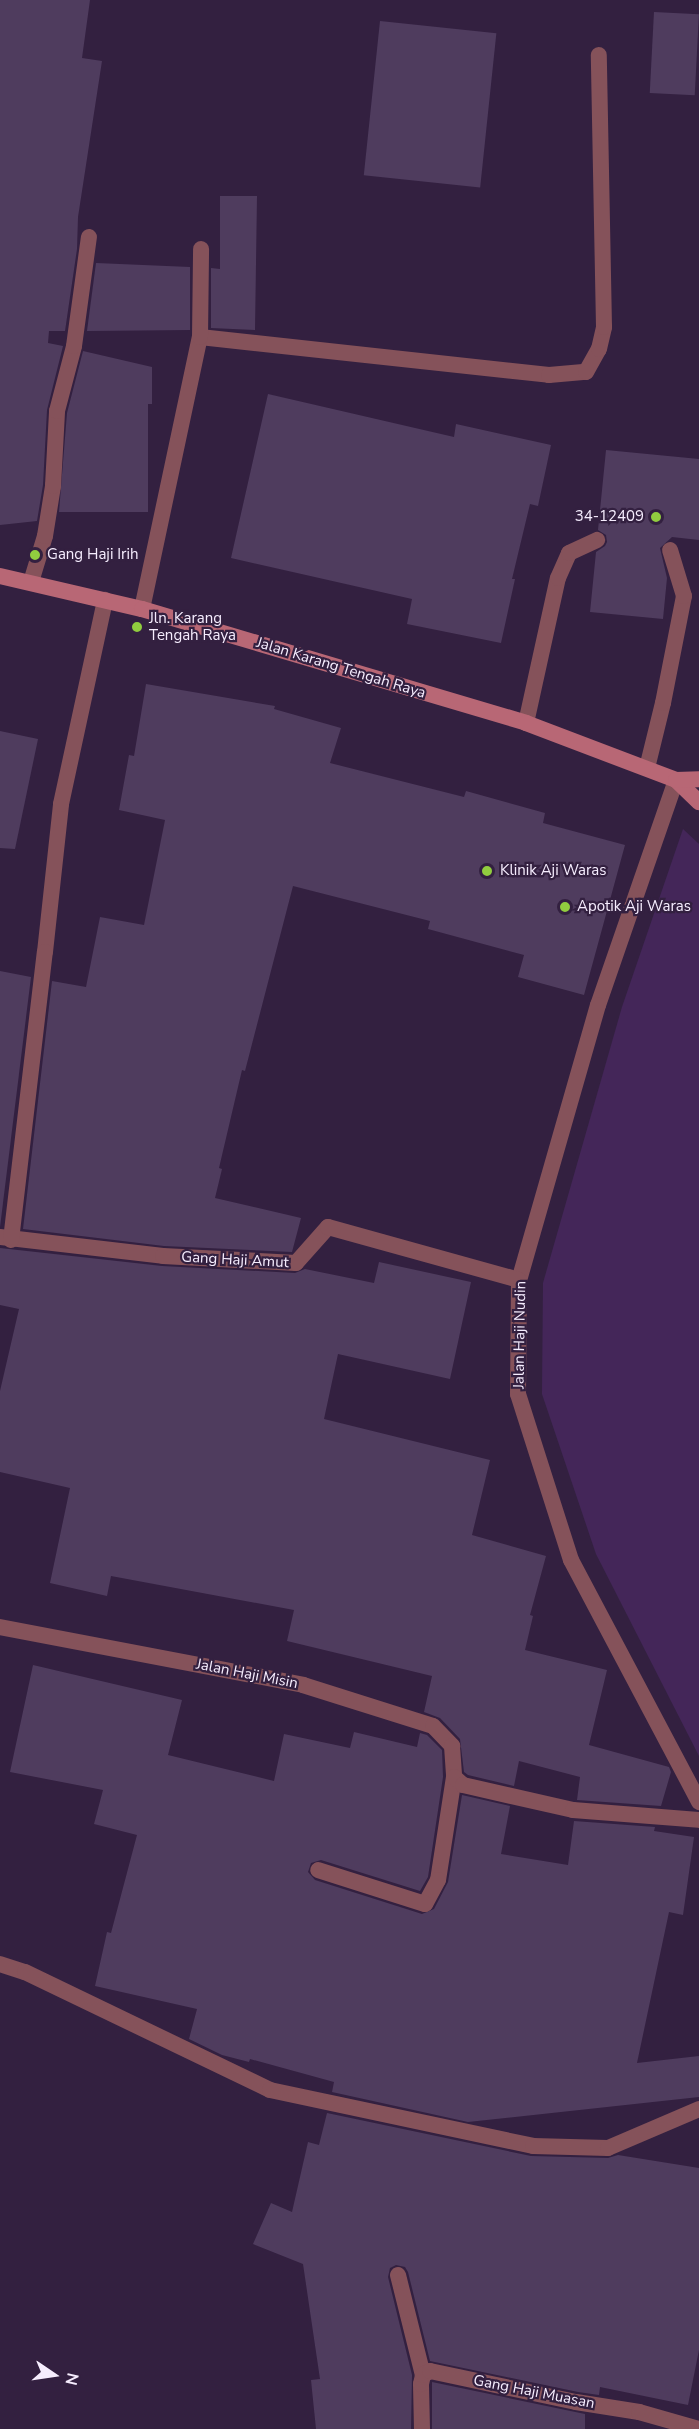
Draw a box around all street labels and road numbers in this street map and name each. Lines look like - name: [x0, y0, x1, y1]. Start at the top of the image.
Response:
- street label: Jalan Karang Tengah Raya: [254, 634, 428, 702]
- street label: Gang Haji Amut: [181, 1248, 289, 1272]
- street label: Jalan Haji Nudin: [510, 1281, 530, 1389]
- street label: Jalan Haji Misin: [195, 1655, 299, 1693]
- street label: Gang Haji Muasan: [472, 2371, 596, 2413]

